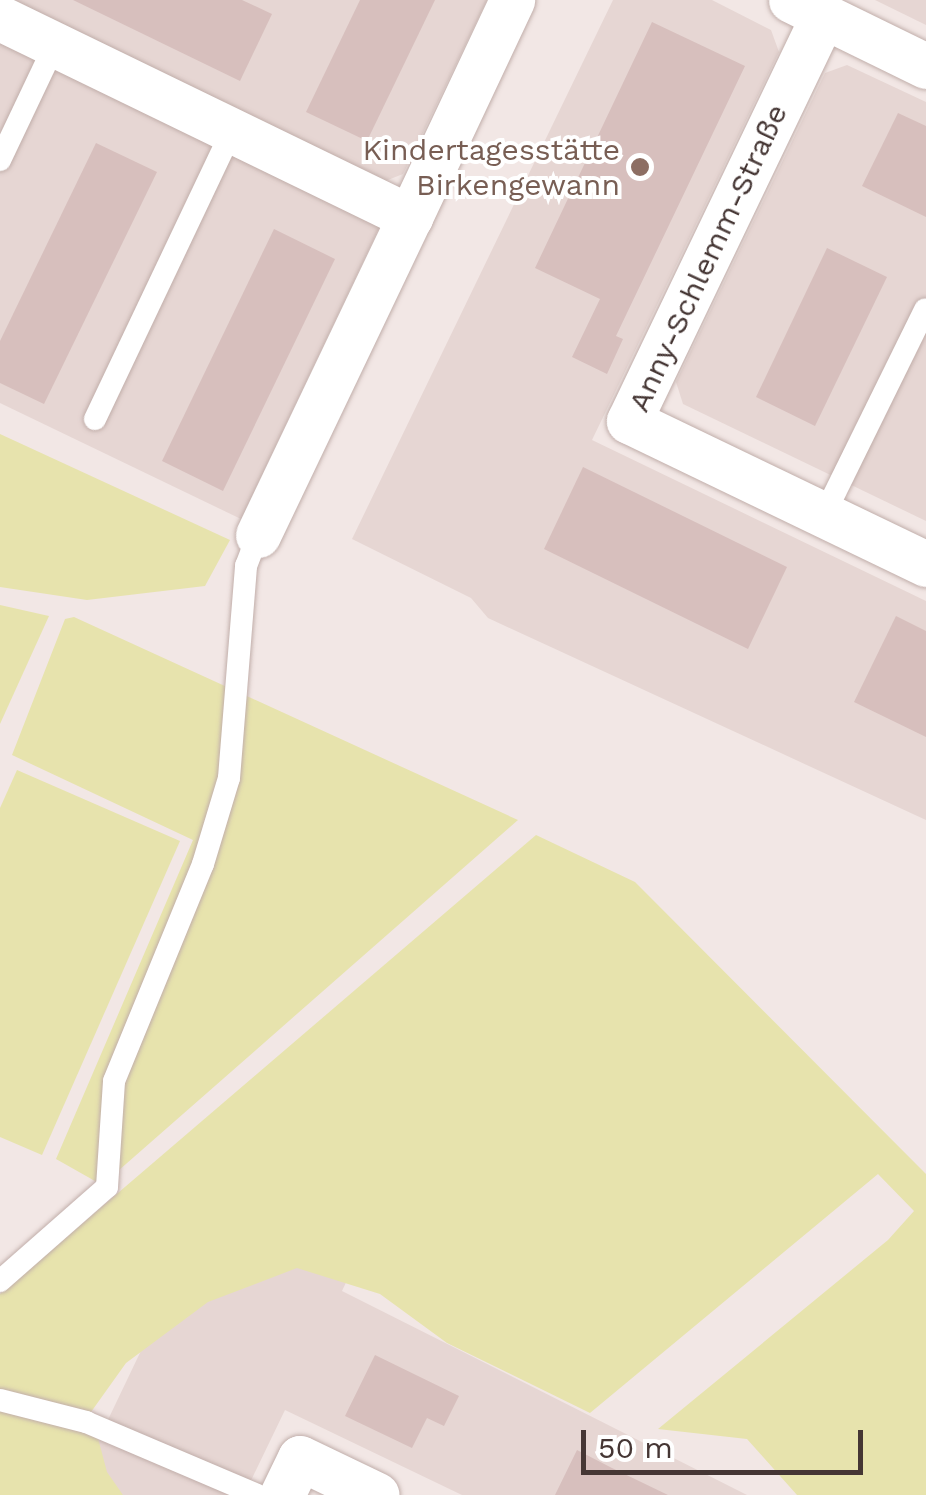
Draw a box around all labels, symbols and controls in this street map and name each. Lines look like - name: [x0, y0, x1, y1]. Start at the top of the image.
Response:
- street label: Anny-Schlemm-Straße: [621, 99, 795, 417]
- place label: Kindertagesstätte Birkengewann: [362, 132, 620, 202]
- marker: Kindertagesstätte Birkengewann: [629, 156, 651, 178]
- scale bar: [586, 1410, 868, 1472]
- text: 50 m: [598, 1430, 673, 1465]

